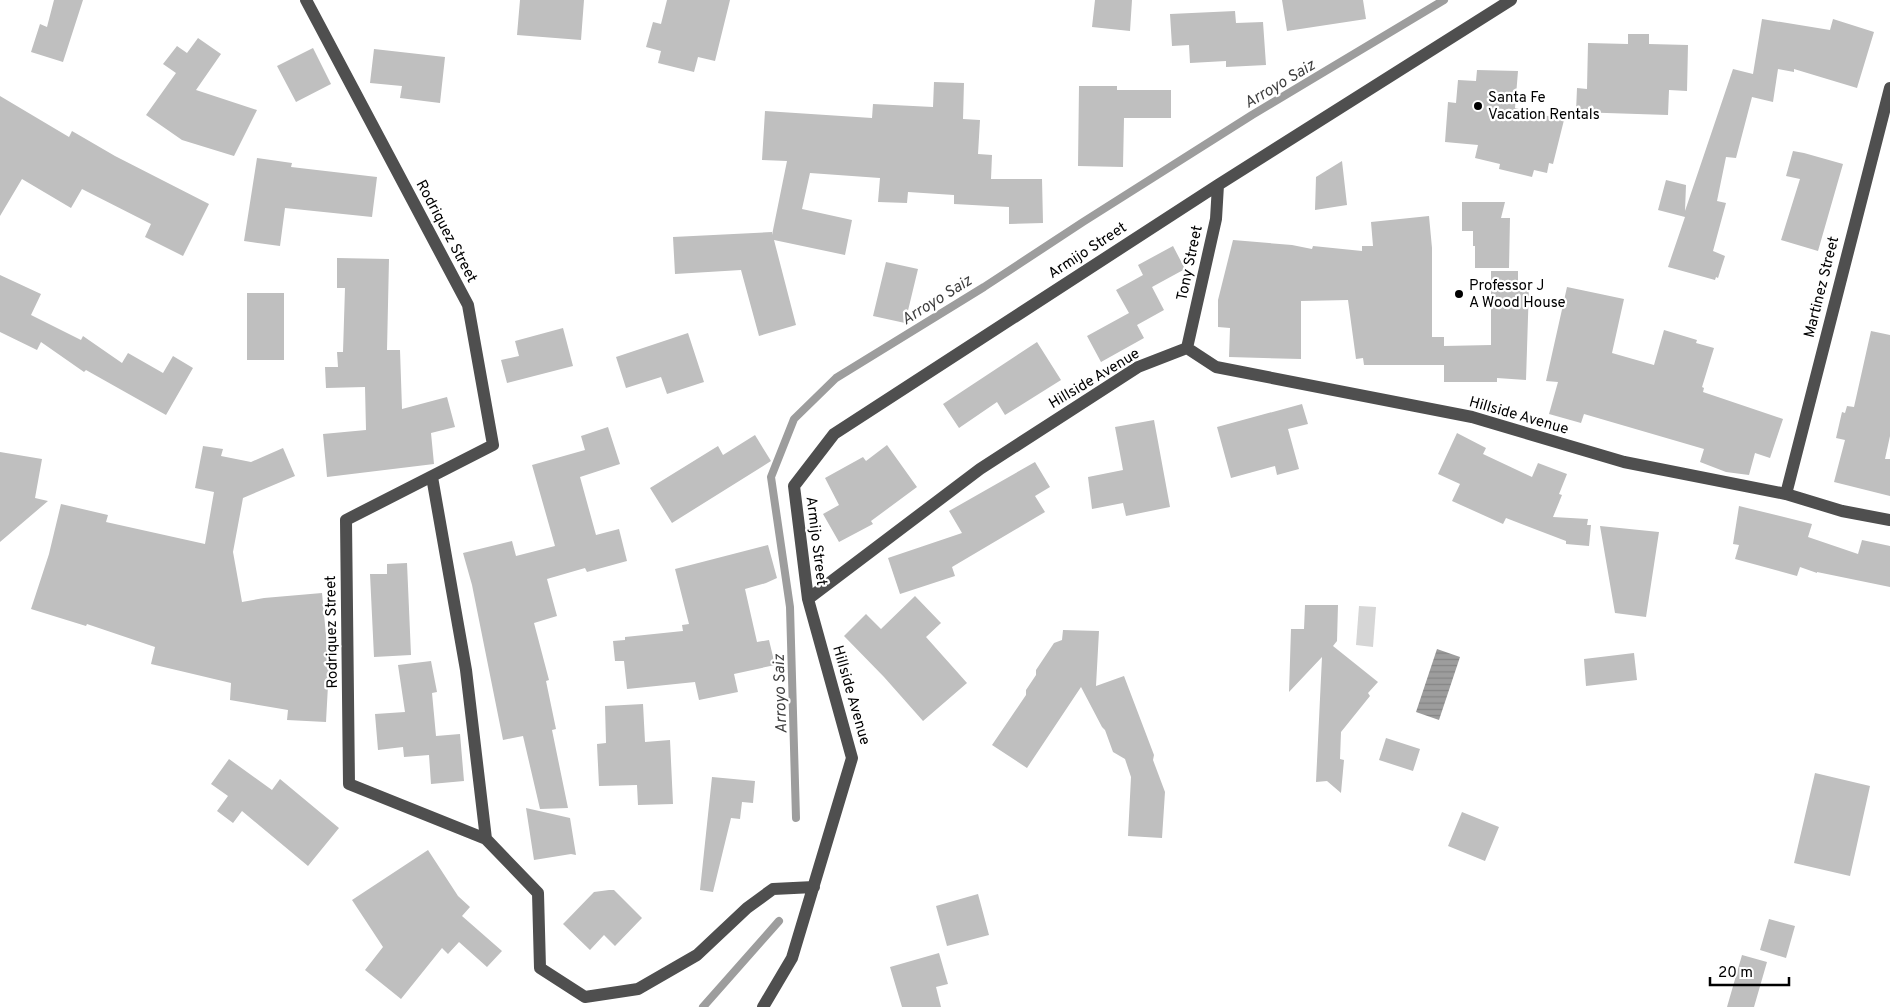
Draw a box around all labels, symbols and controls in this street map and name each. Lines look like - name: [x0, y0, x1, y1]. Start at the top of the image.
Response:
- water label: Arroyo Saiz: [1241, 55, 1320, 114]
- place label: Santa Fe Vacation Rentals: [1488, 89, 1600, 125]
- marker: Santa Fe Vacation Rentals: [1472, 100, 1484, 112]
- street label: Rodriquez Street: [411, 177, 481, 286]
- street label: Armijo Street: [1045, 219, 1131, 284]
- street label: Tony Street: [1173, 224, 1208, 303]
- street label: Martinez Street: [1801, 235, 1844, 340]
- water label: Arroyo Saiz: [898, 271, 977, 330]
- place label: Professor J A Wood House: [1469, 277, 1566, 313]
- marker: Professor J A Wood House: [1453, 288, 1465, 300]
- street label: Hillside Avenue: [1046, 345, 1144, 414]
- street label: Hillside Avenue: [1467, 393, 1571, 440]
- street label: Armijo Street: [801, 495, 830, 587]
- street label: Rodriquez Street: [322, 575, 343, 689]
- street label: Hillside Avenue: [827, 643, 874, 747]
- water label: Arroyo Saiz: [770, 653, 792, 734]
- scale bar: [1710, 954, 1789, 986]
- text: 20 m: [1718, 964, 1753, 983]

